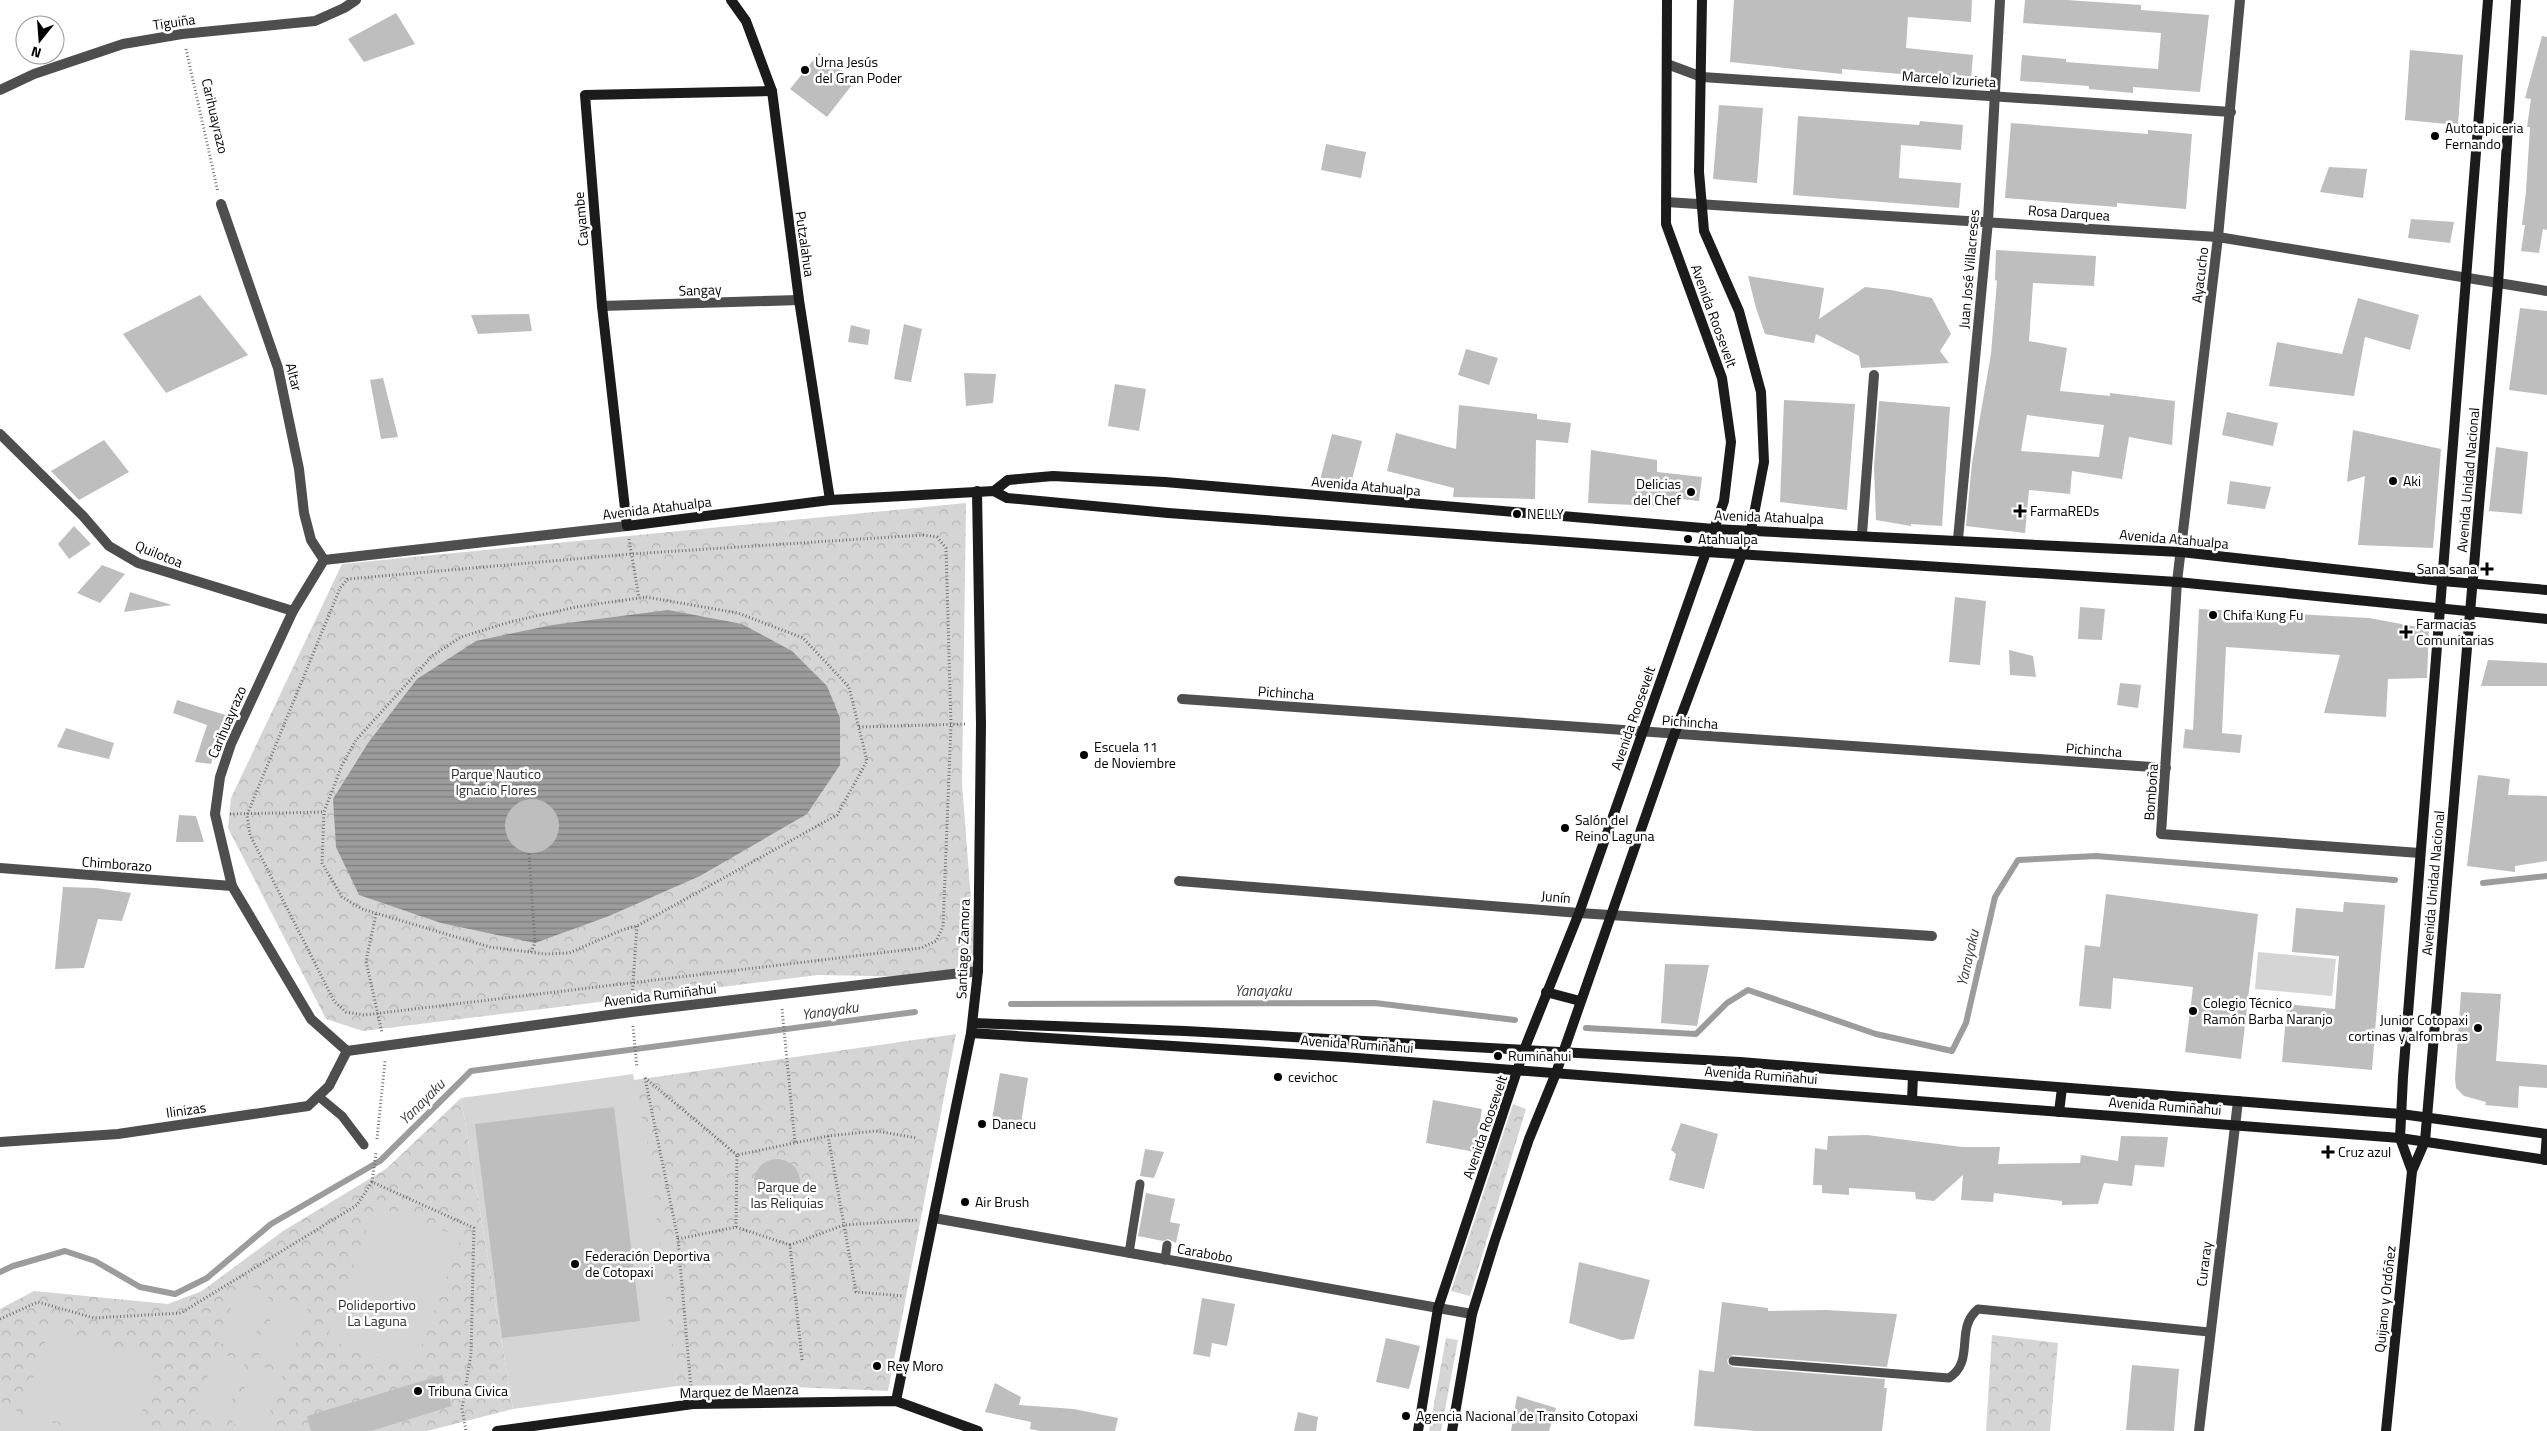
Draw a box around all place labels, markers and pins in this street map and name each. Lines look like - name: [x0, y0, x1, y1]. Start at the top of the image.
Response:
- place label: Urna Jesús del Gran Poder: [815, 51, 902, 88]
- marker: Urna Jesús del Gran Poder: [799, 64, 811, 76]
- place label: Autotapiceria Fernando: [2445, 117, 2523, 154]
- marker: Autotapiceria Fernando: [2429, 130, 2441, 142]
- place label: Aki: [2403, 470, 2421, 491]
- place label: Delicias del Chef: [1633, 473, 1681, 510]
- marker: Aki: [2387, 475, 2399, 487]
- marker: Delicias del Chef: [1685, 486, 1697, 498]
- place label: FarmaREDs: [2030, 500, 2099, 521]
- place label: NELLY: [1527, 503, 1564, 524]
- marker: FarmaREDs: [2014, 505, 2026, 517]
- marker: NELLY: [1511, 508, 1523, 520]
- place label: Atahualpa: [1698, 528, 1758, 549]
- marker: Atahualpa: [1682, 533, 1694, 545]
- place label: Sana sana: [2417, 558, 2477, 579]
- marker: Sana sana: [2481, 563, 2493, 575]
- place label: Chifa Kung Fu: [2223, 604, 2304, 625]
- marker: Chifa Kung Fu: [2207, 609, 2219, 621]
- place label: Farmacias Comunitarias: [2416, 613, 2494, 650]
- marker: Farmacias Comunitarias: [2400, 626, 2412, 638]
- place label: Escuela 11 de Noviembre: [1094, 736, 1176, 773]
- marker: Escuela 11 de Noviembre: [1078, 749, 1090, 761]
- place label: Salón del Reino Laguna: [1575, 809, 1655, 846]
- marker: Salón del Reino Laguna: [1559, 822, 1571, 834]
- place label: Colegio Técnico Ramón Barba Naranjo: [2203, 992, 2333, 1029]
- marker: Colegio Técnico Ramón Barba Naranjo: [2187, 1005, 2199, 1017]
- place label: Junior Cotopaxi cortinas y alfombras: [2348, 1009, 2468, 1046]
- marker: Junior Cotopaxi cortinas y alfombras: [2472, 1022, 2484, 1034]
- place label: Rumiñahui: [1508, 1045, 1571, 1066]
- marker: Rumiñahui: [1492, 1050, 1504, 1062]
- place label: cevichoc: [1288, 1066, 1338, 1087]
- marker: cevichoc: [1272, 1071, 1284, 1083]
- place label: Danecu: [992, 1113, 1036, 1134]
- marker: Danecu: [976, 1118, 988, 1130]
- place label: Cruz azul: [2338, 1141, 2391, 1162]
- marker: Cruz azul: [2322, 1146, 2334, 1158]
- place label: Air Brush: [975, 1191, 1029, 1212]
- marker: Air Brush: [959, 1196, 971, 1208]
- place label: Federación Deportiva de Cotopaxi: [585, 1245, 710, 1282]
- marker: Federación Deportiva de Cotopaxi: [569, 1258, 581, 1270]
- place label: Rey Moro: [887, 1355, 943, 1376]
- marker: Rey Moro: [871, 1360, 883, 1372]
- place label: Tribuna Civica: [428, 1380, 508, 1401]
- marker: Tribuna Civica: [412, 1385, 424, 1397]
- place label: Agencia Nacional de Transito Cotopaxi: [1416, 1405, 1638, 1426]
- marker: Agencia Nacional de Transito Cotopaxi: [1400, 1410, 1412, 1422]

